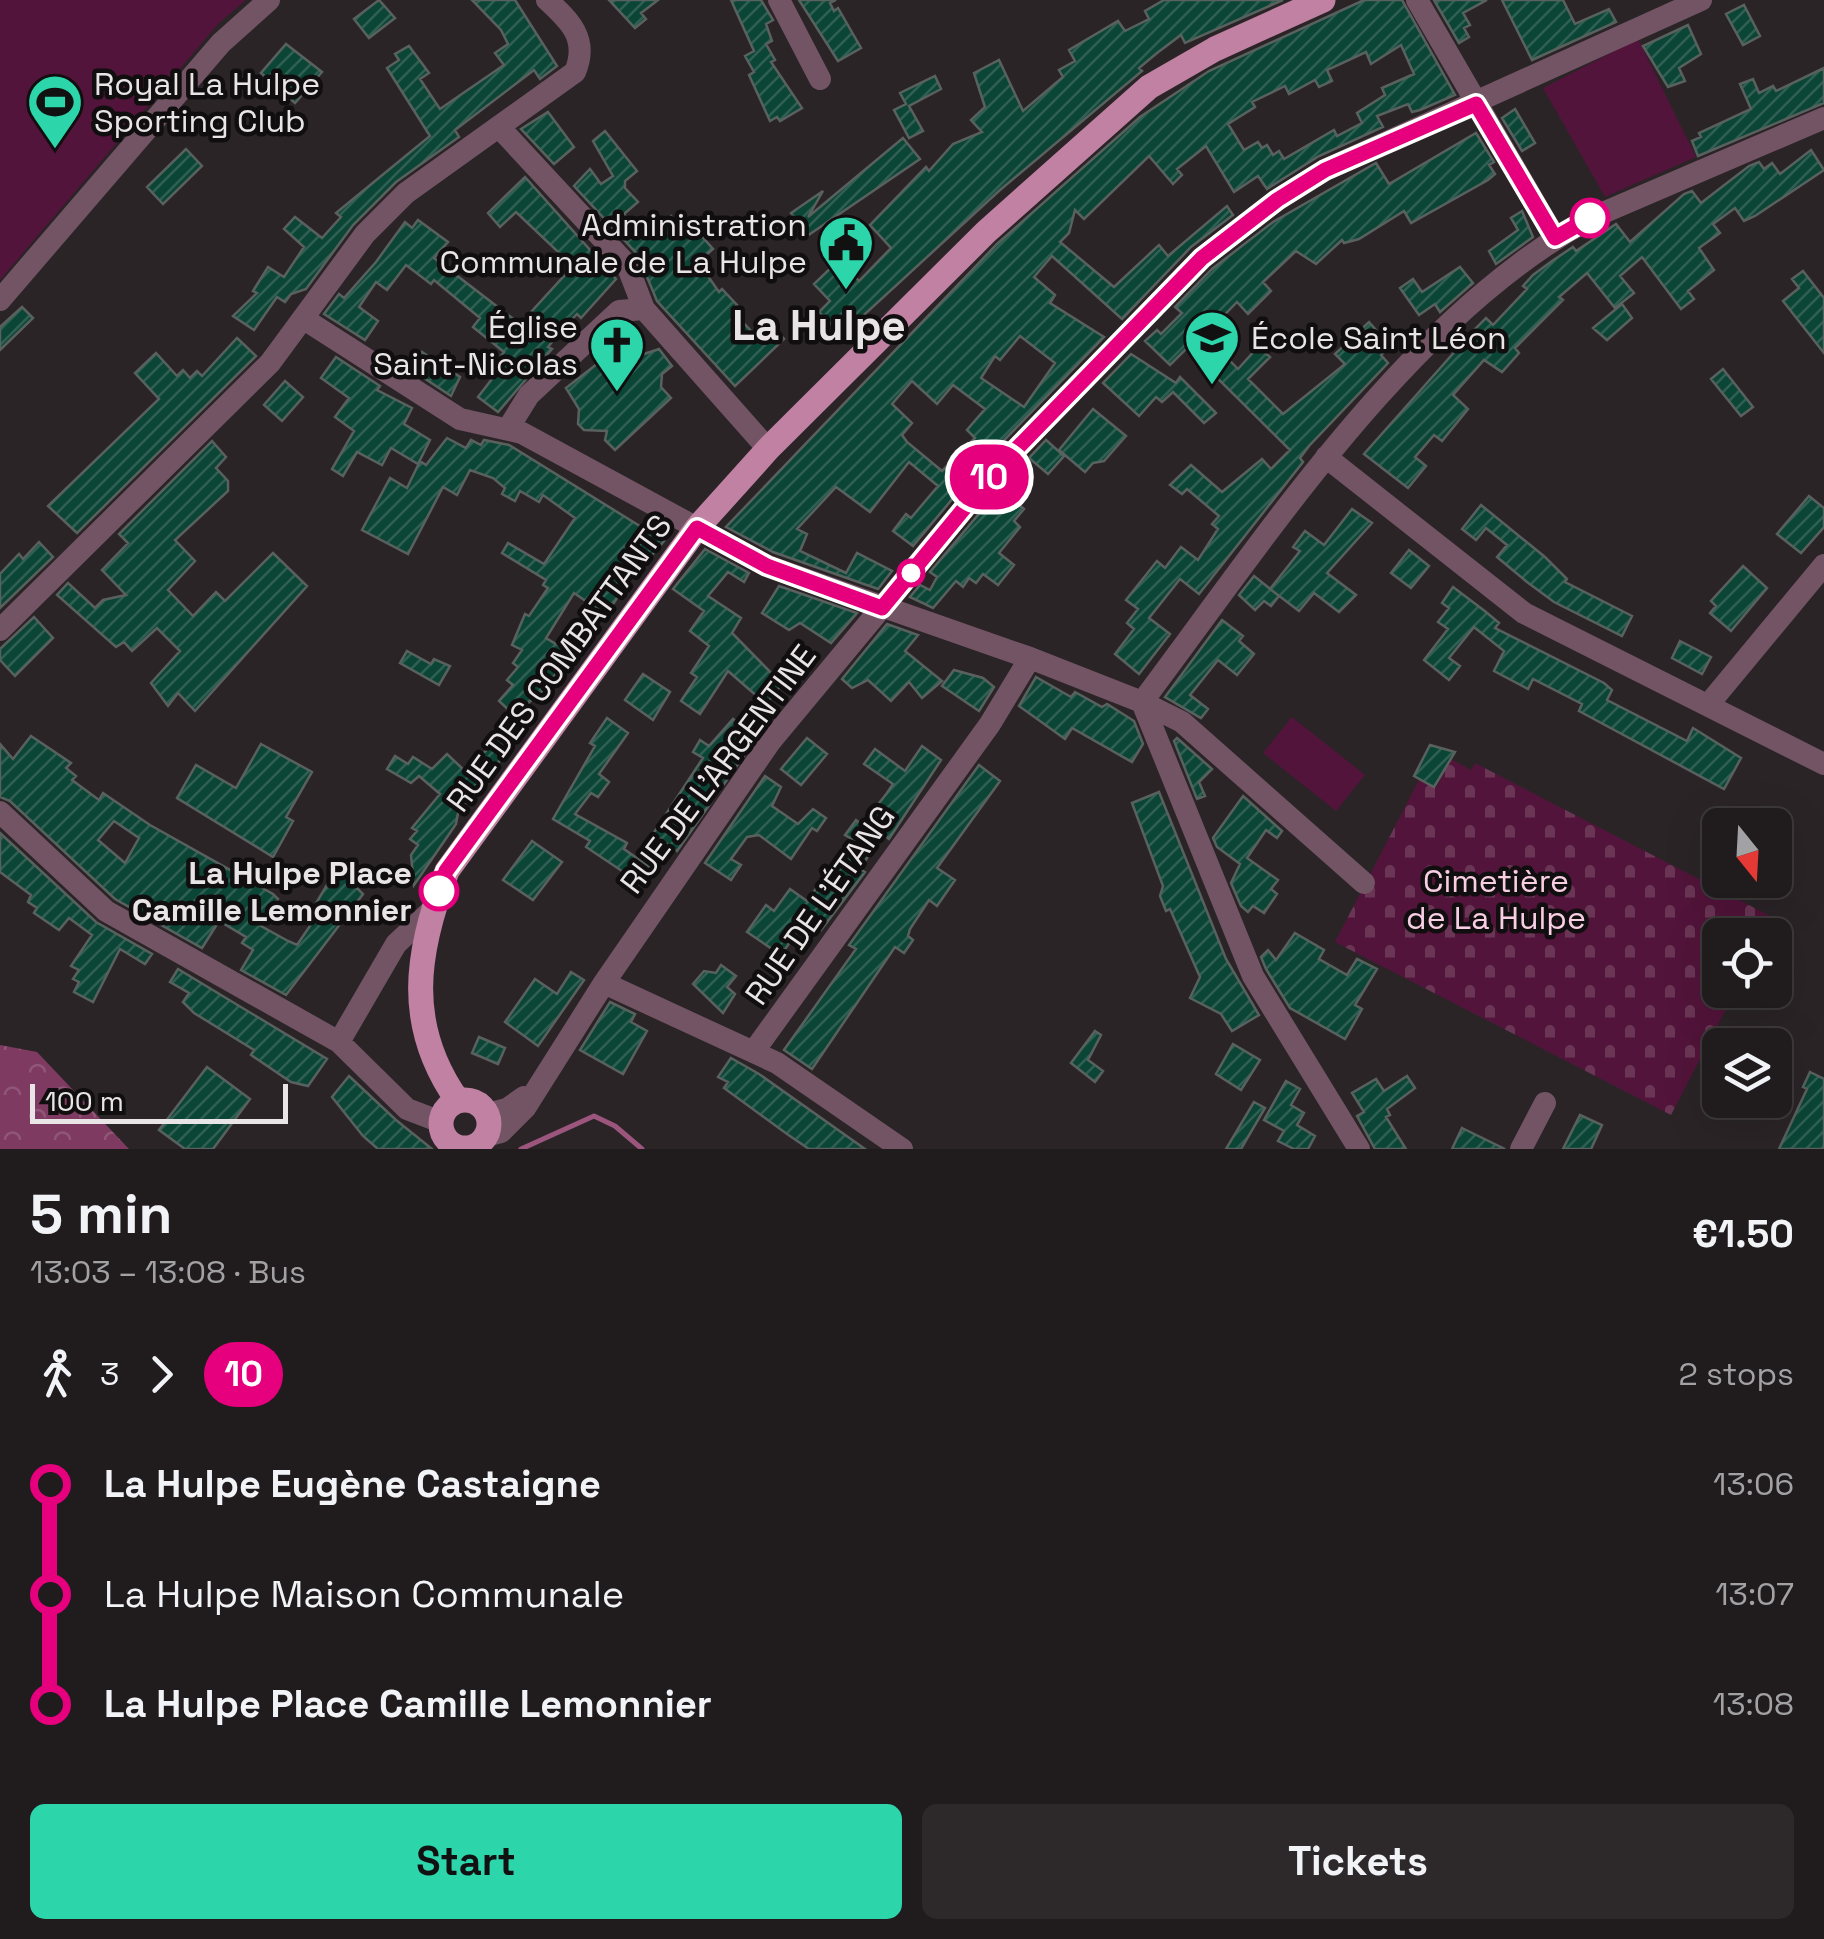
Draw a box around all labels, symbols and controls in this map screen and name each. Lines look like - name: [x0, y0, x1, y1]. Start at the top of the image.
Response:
- place label: Royal La Hulpe Sporting Club: [94, 64, 320, 141]
- sports icon: Royal La Hulpe Sporting Club: [25, 72, 85, 151]
- unlabelled marker: [1571, 199, 1609, 237]
- place label: Administration Communale de La Hulpe: [439, 205, 807, 282]
- public building icon: Administration Communale de La Hulpe: [816, 213, 876, 292]
- district label: La Hulpe: [732, 299, 906, 352]
- place label: Église Saint-Nicolas: [373, 307, 578, 384]
- school or university icon: École Saint Léon: [1182, 308, 1242, 387]
- church icon: Église Saint-Nicolas: [587, 315, 647, 394]
- place label: École Saint Léon: [1251, 318, 1507, 358]
- line badge: 10: [944, 444, 1034, 510]
- text: 10: [970, 455, 1008, 499]
- street label: RUE DES COMBATTANTS: [438, 507, 680, 819]
- unlabelled marker: [898, 560, 924, 586]
- street label: RUE DE L'ARGENTINE: [611, 637, 825, 901]
- street label: RUE DE L'ÉTANG: [736, 798, 904, 1012]
- north arrow: [1702, 808, 1792, 898]
- map controls: [1702, 808, 1792, 1118]
- place label: La Hulpe Place Camille Lemonnier: [132, 853, 412, 930]
- park label: Cimetière de La Hulpe: [1406, 861, 1586, 938]
- marker: La Hulpe Place Camille Lemonnier: [420, 872, 458, 910]
- button: locate: [1702, 918, 1792, 1008]
- button: layers: [1702, 1028, 1792, 1118]
- scale bar: [30, 1079, 288, 1124]
- text: 100 m: [45, 1083, 124, 1119]
- text: 5 min: [30, 1179, 172, 1249]
- text: €1.50: [1692, 1210, 1794, 1258]
- text: 13:03 – 13:08 · Bus: [30, 1252, 306, 1292]
- icon: walk: [30, 1347, 85, 1402]
- icon: forward: [134, 1347, 189, 1402]
- text: 10: [224, 1352, 263, 1396]
- text: 3: [100, 1354, 119, 1394]
- text: 2 stops: [1679, 1354, 1794, 1394]
- text: La Hulpe Eugène Castaigne: [104, 1460, 601, 1508]
- text: 13:06: [1713, 1464, 1794, 1504]
- text: La Hulpe Maison Communale: [104, 1570, 624, 1618]
- text: 13:07: [1715, 1574, 1794, 1614]
- text: La Hulpe Place Camille Lemonnier: [104, 1680, 712, 1728]
- text: 13:08: [1713, 1684, 1794, 1724]
- button: Start: [30, 1804, 902, 1919]
- button: Tickets: [922, 1804, 1794, 1919]

